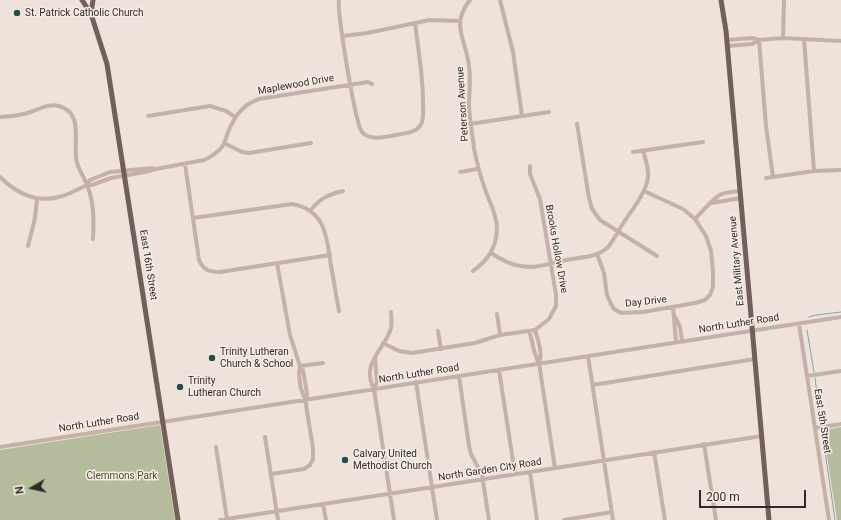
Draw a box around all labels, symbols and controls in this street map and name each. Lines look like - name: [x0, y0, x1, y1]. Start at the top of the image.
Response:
- place label: St. Patrick Catholic Church: [25, 7, 143, 19]
- marker: St. Patrick Catholic Church: [12, 8, 22, 18]
- street label: Peterson Avenue: [454, 66, 472, 142]
- street label: Maplewood Drive: [257, 72, 335, 98]
- street label: Brooks Hollow Drive: [542, 204, 570, 294]
- street label: East Military Avenue: [727, 216, 747, 306]
- street label: East 16th Street: [137, 229, 159, 301]
- street label: Day Drive: [625, 294, 667, 310]
- street label: North Luther Road: [698, 312, 780, 336]
- place label: Trinity Lutheran Church & School: [220, 346, 293, 370]
- marker: Trinity Lutheran Church & School: [207, 353, 217, 363]
- street label: North Luther Road: [378, 362, 460, 386]
- place label: Trinity Lutheran Church: [188, 375, 261, 398]
- marker: Trinity Lutheran Church: [175, 382, 185, 392]
- street label: East 5th Street: [811, 388, 833, 454]
- street label: North Luther Road: [58, 411, 140, 435]
- place label: Calvary United Methodist Church: [353, 448, 432, 472]
- marker: Calvary United Methodist Church: [340, 455, 350, 465]
- street label: North Garden City Road: [437, 456, 543, 484]
- north arrow: [12, 468, 52, 508]
- park label: Clemmons Park: [87, 470, 157, 482]
- scale bar: [701, 482, 808, 508]
- text: N: [13, 485, 27, 495]
- text: 200 m: [706, 490, 740, 504]

